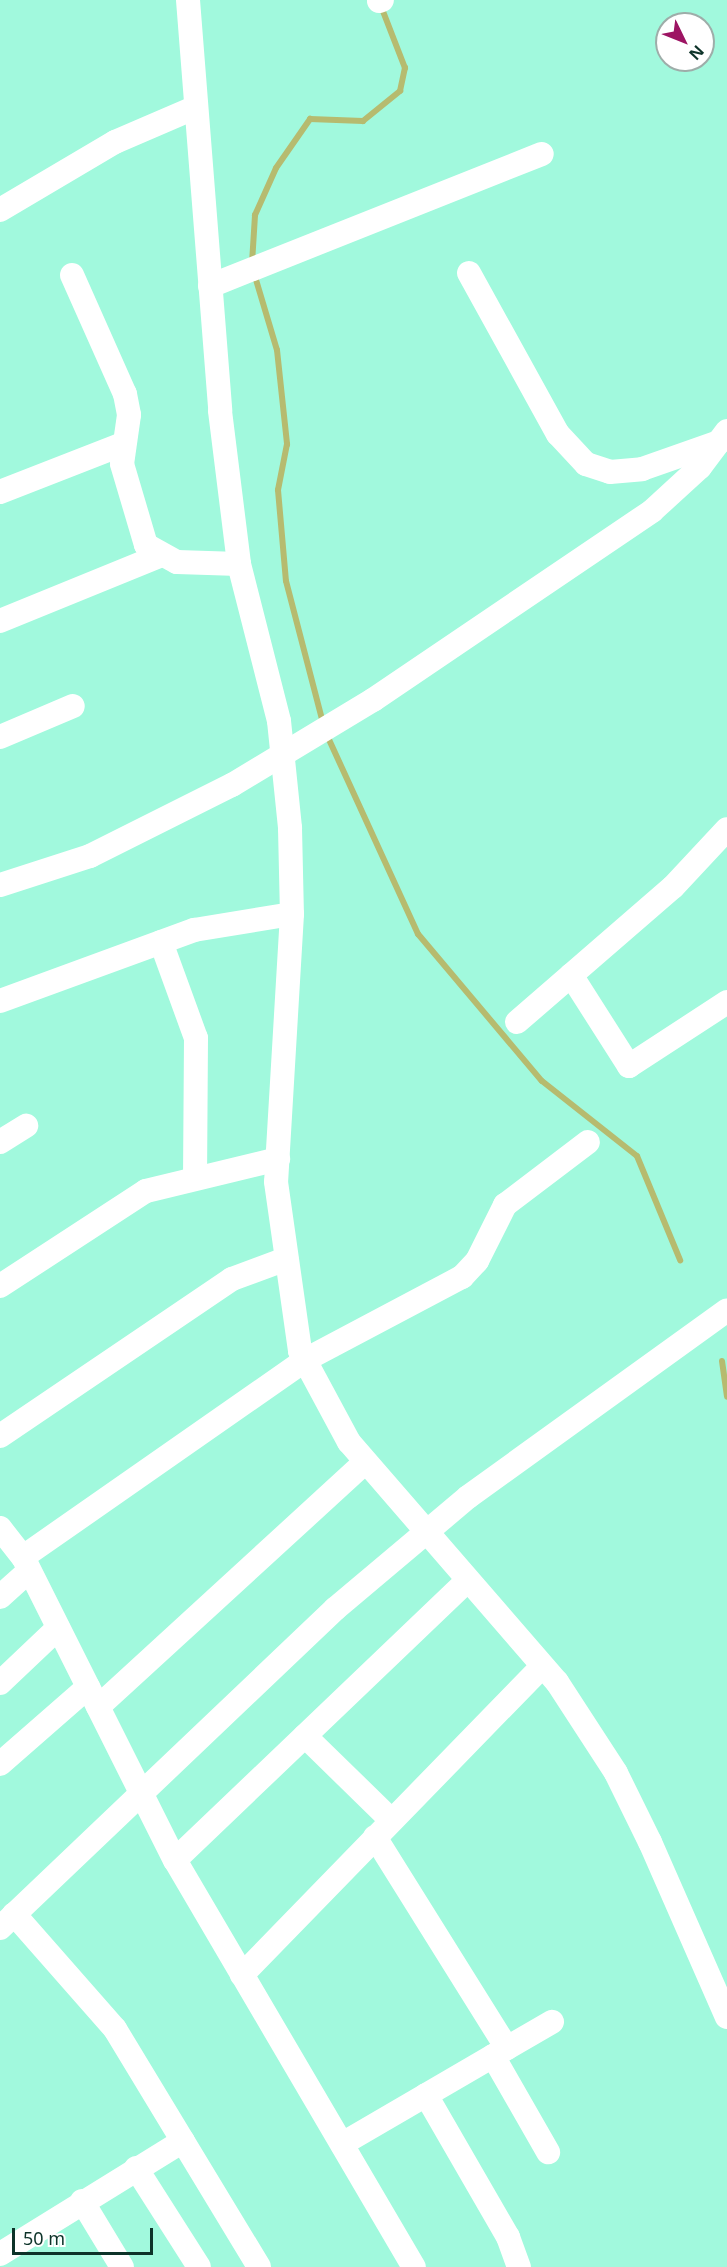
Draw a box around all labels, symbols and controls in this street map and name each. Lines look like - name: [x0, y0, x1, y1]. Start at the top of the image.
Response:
- north arrow: [655, 12, 715, 72]
- text: N: [684, 41, 709, 65]
- scale bar: [15, 2216, 156, 2254]
- text: 50 m: [23, 2226, 65, 2250]

